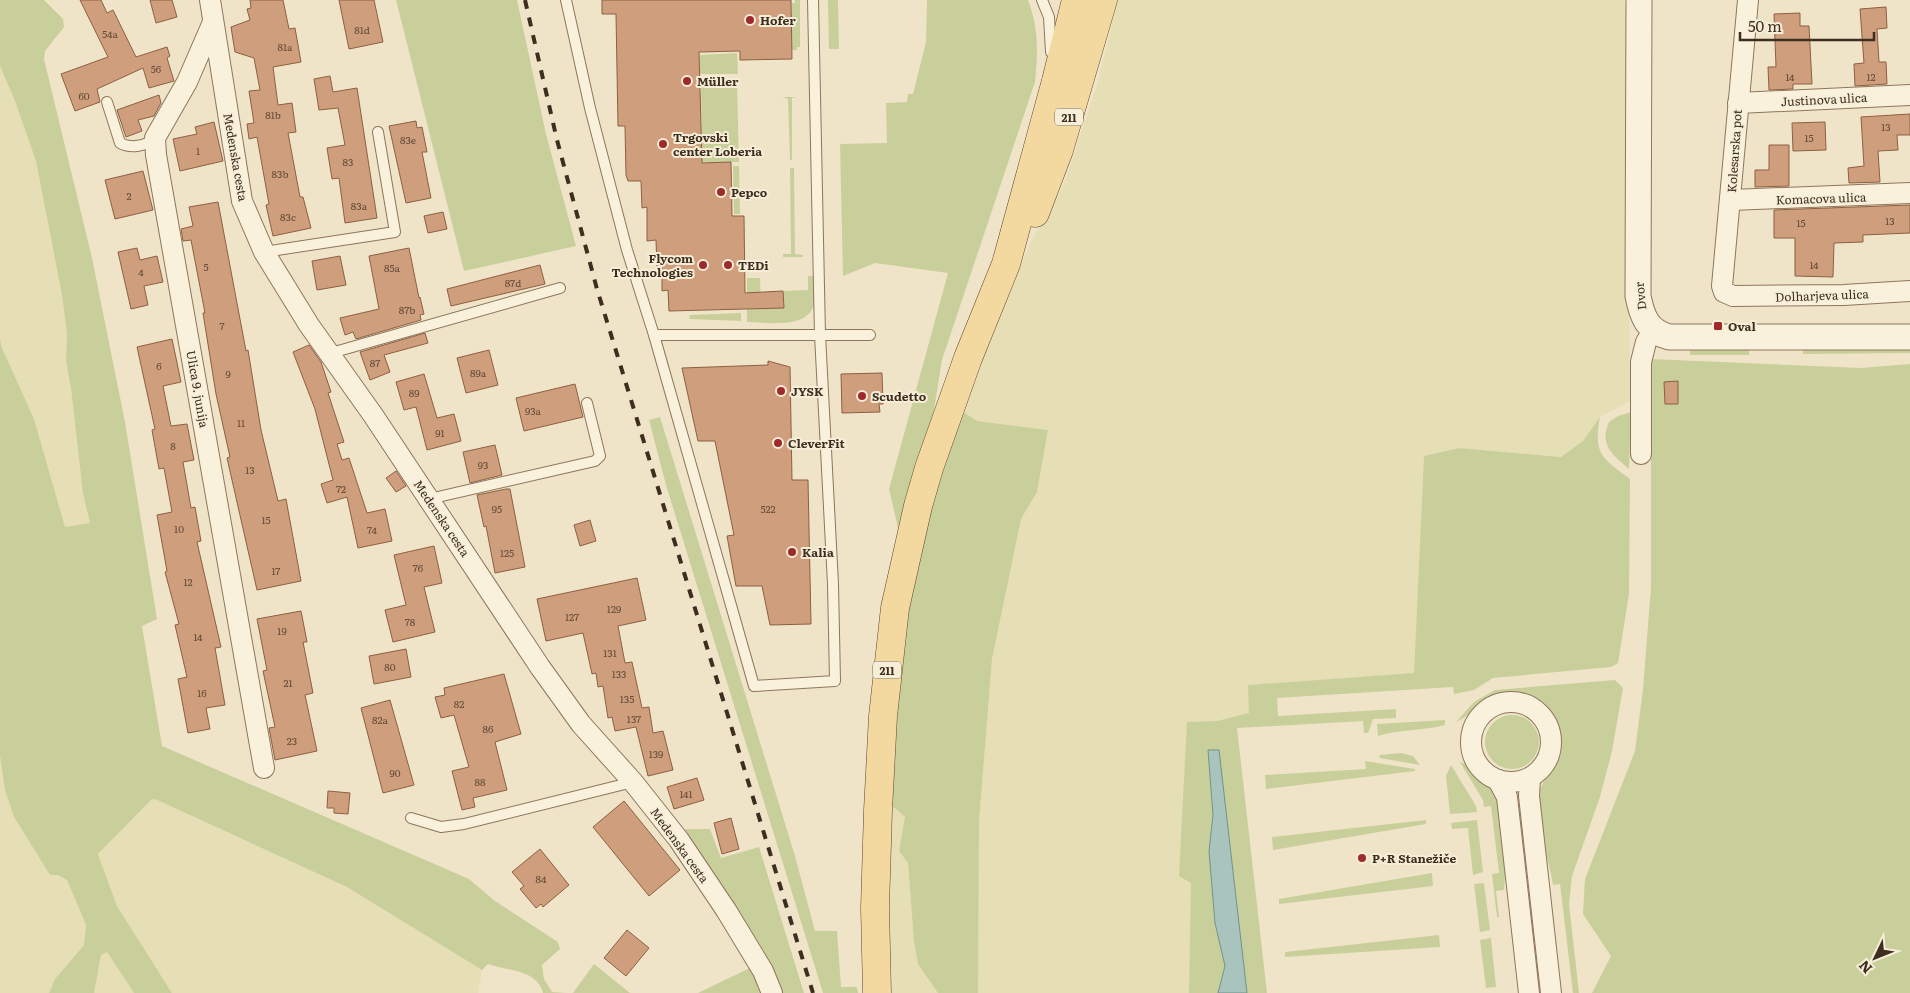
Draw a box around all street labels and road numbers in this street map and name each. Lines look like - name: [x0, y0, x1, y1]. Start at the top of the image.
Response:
- street label: Justinova ulica: [1780, 88, 1868, 110]
- road number: 211: [1055, 108, 1083, 125]
- street label: Kolesarska pot: [1722, 108, 1746, 193]
- street label: Medenska cesta: [219, 111, 253, 203]
- street label: Komacova ulica: [1776, 187, 1867, 209]
- street label: Dvor: [1630, 281, 1650, 311]
- street label: Dolharjeva ulica: [1775, 284, 1870, 306]
- street label: Ulica 9. junija: [182, 349, 214, 430]
- street label: Medenska cesta: [410, 476, 475, 560]
- road number: 211: [873, 662, 901, 678]
- street label: Medenska cesta: [646, 804, 714, 887]

